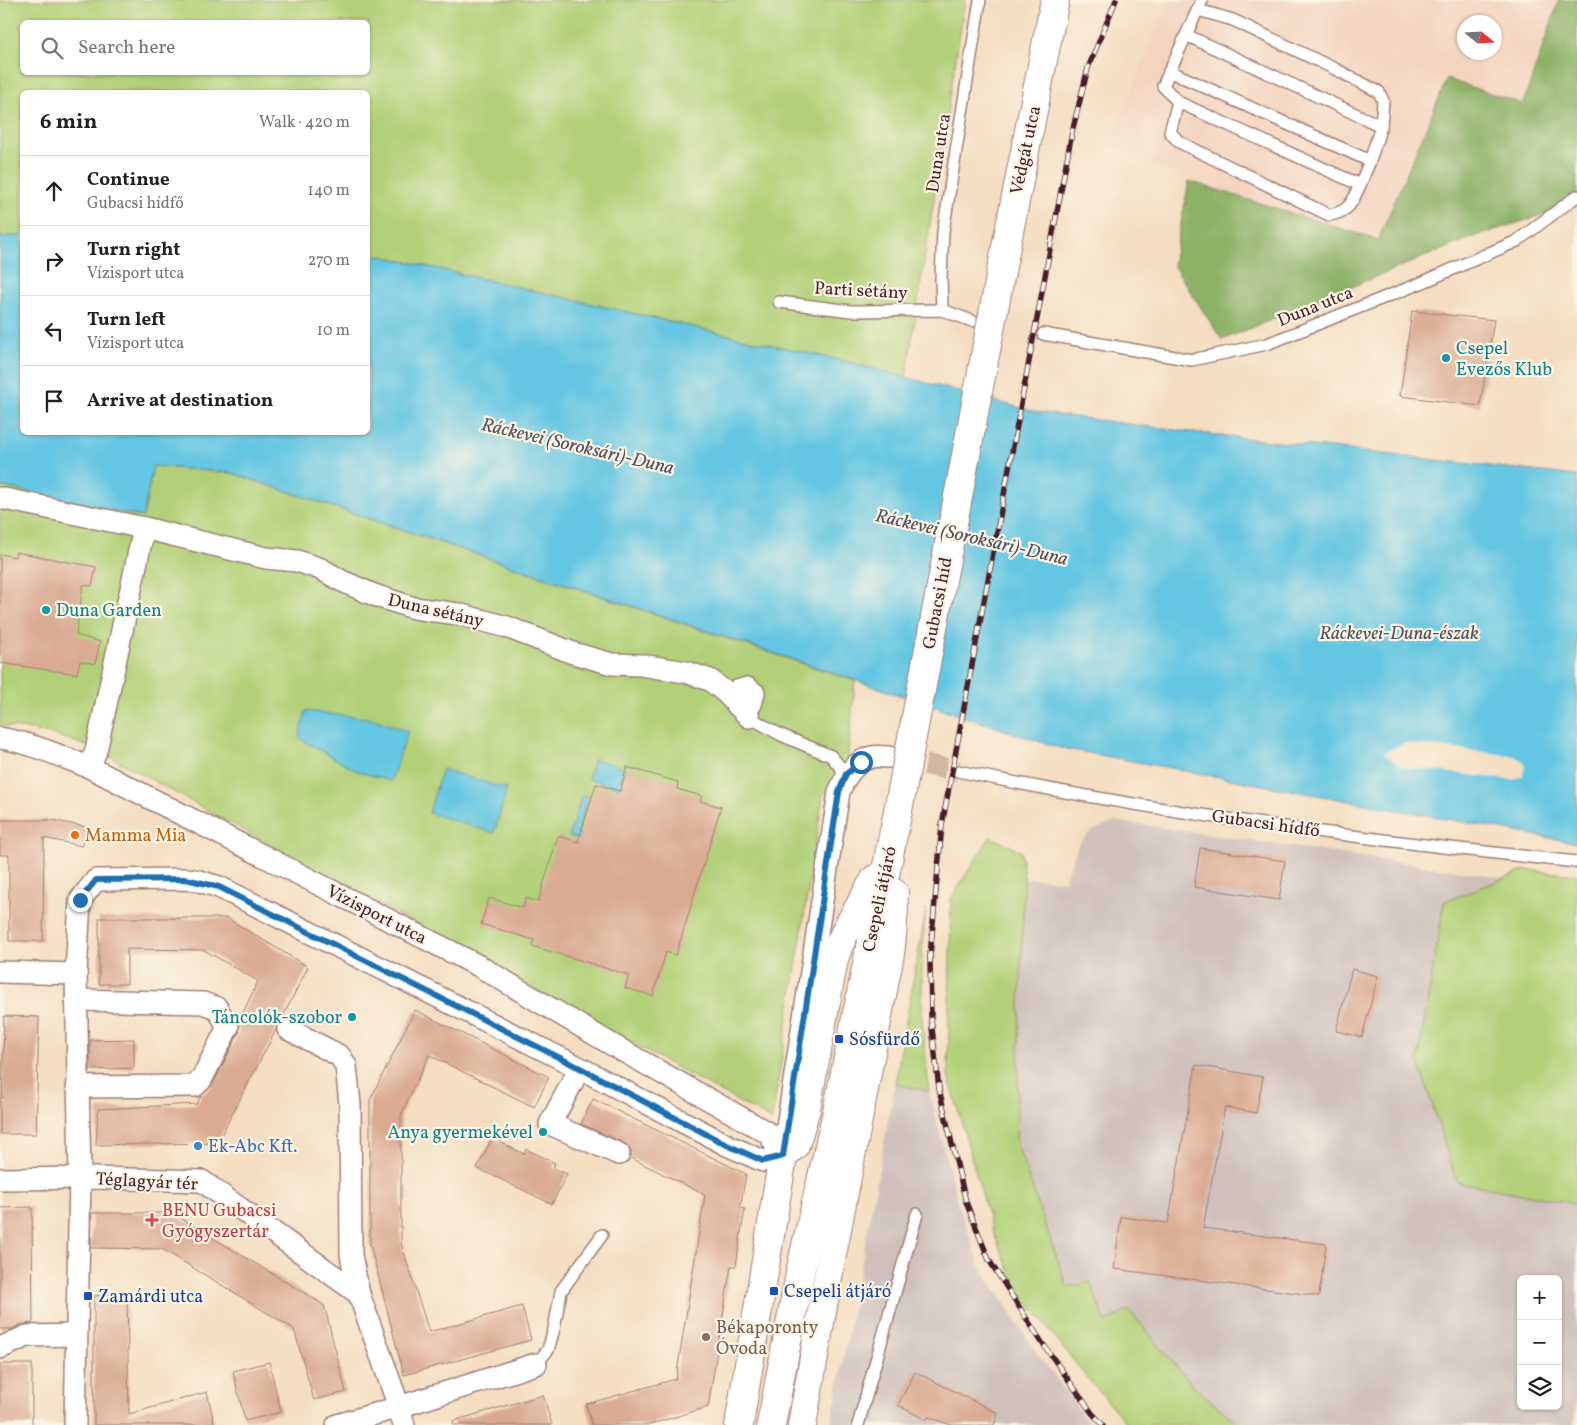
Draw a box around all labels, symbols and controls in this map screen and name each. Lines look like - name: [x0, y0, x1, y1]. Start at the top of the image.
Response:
- north arrow: [1457, 15, 1502, 60]
- search box: [20, 20, 370, 75]
- icon: search: [38, 34, 66, 62]
- text: Search here: [78, 35, 175, 61]
- street label: Védgát utca: [1005, 103, 1048, 197]
- text: 6 min: [40, 108, 97, 137]
- text: Walk · 420 m: [259, 112, 350, 134]
- street label: Duna utca: [921, 112, 958, 195]
- text: Continue: [87, 167, 170, 193]
- icon: ahead: [40, 177, 68, 205]
- text: 140 m: [308, 180, 350, 202]
- text: Gubacsi hídfő: [87, 193, 184, 215]
- text: Turn right: [87, 237, 180, 263]
- icon: right: [40, 247, 68, 275]
- text: 270 m: [308, 250, 350, 272]
- text: Vízisport utca: [87, 263, 184, 285]
- street label: Parti sétány: [814, 277, 909, 306]
- street label: Duna utca: [1274, 281, 1357, 334]
- text: Turn left: [87, 307, 166, 333]
- icon: left: [40, 317, 68, 345]
- text: 10 m: [317, 320, 350, 342]
- text: Vízisport utca: [87, 333, 184, 355]
- place label: Csepel Evezős Klub: [1456, 337, 1552, 383]
- marker: Csepel Evezős Klub: [1440, 352, 1452, 364]
- icon: arrive: [40, 387, 68, 415]
- text: Arrive at destination: [87, 388, 273, 414]
- water label: Ráckevei (Soroksári)-Duna: [479, 412, 676, 482]
- water label: Ráckevei (Soroksári)-Duna: [873, 503, 1070, 573]
- street label: Gubacsi híd: [917, 555, 960, 651]
- street label: Duna sétány: [385, 588, 486, 635]
- place label: Duna Garden: [56, 599, 162, 624]
- marker: Duna Garden: [40, 604, 52, 616]
- water label: Ráckevei-Duna-észak: [1319, 621, 1479, 647]
- route start: [850, 751, 873, 774]
- street label: Gubacsi hídfő: [1210, 805, 1321, 844]
- place label: Mamma Mia: [85, 824, 186, 849]
- marker: Mamma Mia: [69, 829, 81, 841]
- street label: Csepeli átjáró: [857, 844, 904, 954]
- street label: Vízisport utca: [322, 879, 431, 951]
- route end: [69, 889, 92, 912]
- place label: Táncolók-szobor: [212, 1006, 342, 1031]
- marker: Táncolók-szobor: [346, 1011, 358, 1023]
- place label: Sósfürdő: [849, 1028, 920, 1053]
- marker: Sósfürdő: [833, 1033, 845, 1045]
- place label: Anya gyermekével: [388, 1121, 533, 1146]
- marker: Anya gyermekével: [537, 1126, 549, 1138]
- place label: Ek-Abc Kft.: [208, 1135, 297, 1160]
- marker: Ek-Abc Kft.: [192, 1140, 204, 1152]
- street label: Téglagyár tér: [95, 1167, 199, 1198]
- place label: BENU Gubacsi Gyógyszertár: [162, 1199, 276, 1245]
- marker: BENU Gubacsi Gyógyszertár: [146, 1214, 158, 1226]
- map controls: [1517, 1275, 1562, 1410]
- button: +: [1517, 1275, 1562, 1320]
- place label: Csepeli átjáró: [784, 1280, 891, 1305]
- place label: Zamárdi utca: [98, 1285, 203, 1310]
- marker: Csepeli átjáró: [768, 1285, 780, 1297]
- marker: Zamárdi utca: [82, 1290, 94, 1302]
- place label: Békaporonty Óvoda: [716, 1316, 819, 1362]
- button: −: [1517, 1320, 1562, 1365]
- marker: Békaporonty Óvoda: [700, 1331, 712, 1343]
- button: layers: [1517, 1365, 1562, 1410]

